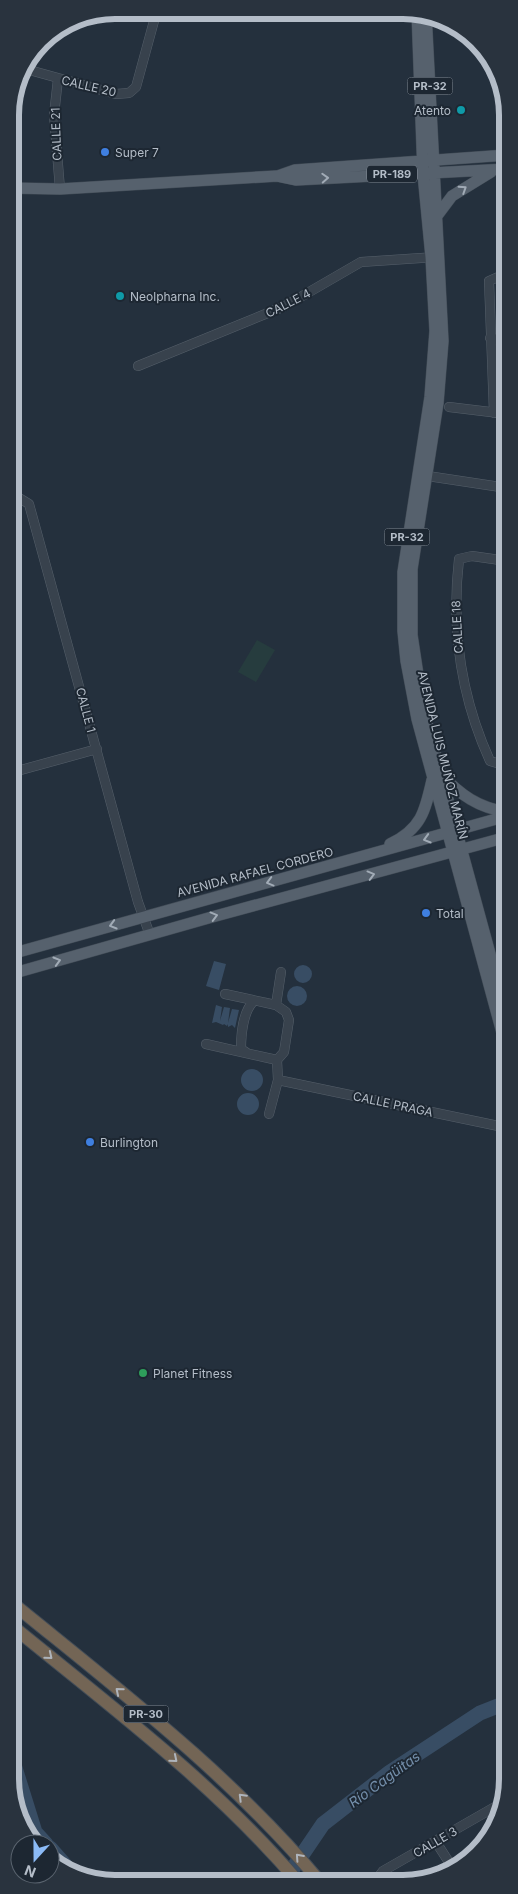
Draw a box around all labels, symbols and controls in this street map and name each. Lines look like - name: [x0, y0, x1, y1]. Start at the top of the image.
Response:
- street label: CALLE 20: [60, 72, 118, 100]
- road number: PR-32: [408, 78, 452, 94]
- place label: Atento: [414, 103, 451, 118]
- marker: Atento: [455, 104, 467, 116]
- street label: CALLE 21: [48, 107, 64, 161]
- place label: Super 7: [115, 145, 159, 160]
- marker: Super 7: [99, 146, 111, 158]
- road number: PR-189: [367, 165, 417, 182]
- one-way arrow: [322, 172, 330, 183]
- one-way arrow: [458, 186, 467, 196]
- street label: CALLE 4: [263, 285, 313, 321]
- place label: Neolpharna Inc.: [130, 289, 220, 304]
- marker: Neolpharna Inc.: [114, 290, 126, 302]
- road number: PR-32: [384, 528, 430, 546]
- street label: CALLE 18: [448, 600, 466, 654]
- street label: AVENIDA LUIS MUÑOZ MARÍN: [415, 669, 471, 841]
- street label: CALLE 1: [73, 686, 99, 734]
- one-way arrow: [423, 834, 431, 844]
- street label: AVENIDA RAFAEL CORDERO: [175, 844, 335, 900]
- one-way arrow: [366, 870, 375, 881]
- one-way arrow: [267, 877, 275, 887]
- place label: Total: [436, 906, 464, 921]
- marker: Total: [420, 907, 432, 919]
- one-way arrow: [209, 912, 217, 922]
- one-way arrow: [110, 919, 118, 929]
- one-way arrow: [53, 956, 62, 967]
- street label: CALLE PRAGA: [352, 1088, 434, 1120]
- place label: Burlington: [100, 1135, 158, 1150]
- marker: Burlington: [84, 1136, 96, 1148]
- place label: Planet Fitness: [153, 1366, 232, 1381]
- marker: Planet Fitness: [137, 1367, 149, 1379]
- one-way arrow: [43, 1650, 52, 1659]
- one-way arrow: [116, 1689, 125, 1697]
- road number: PR-30: [124, 1706, 168, 1722]
- water label: Río Cagüitas: [345, 1747, 423, 1811]
- one-way arrow: [168, 1753, 177, 1762]
- one-way arrow: [239, 1794, 248, 1803]
- street label: CALLE 3: [410, 1823, 460, 1861]
- north arrow: [10, 1834, 60, 1884]
- one-way arrow: [296, 1853, 305, 1862]
- text: N: [22, 1862, 38, 1881]

